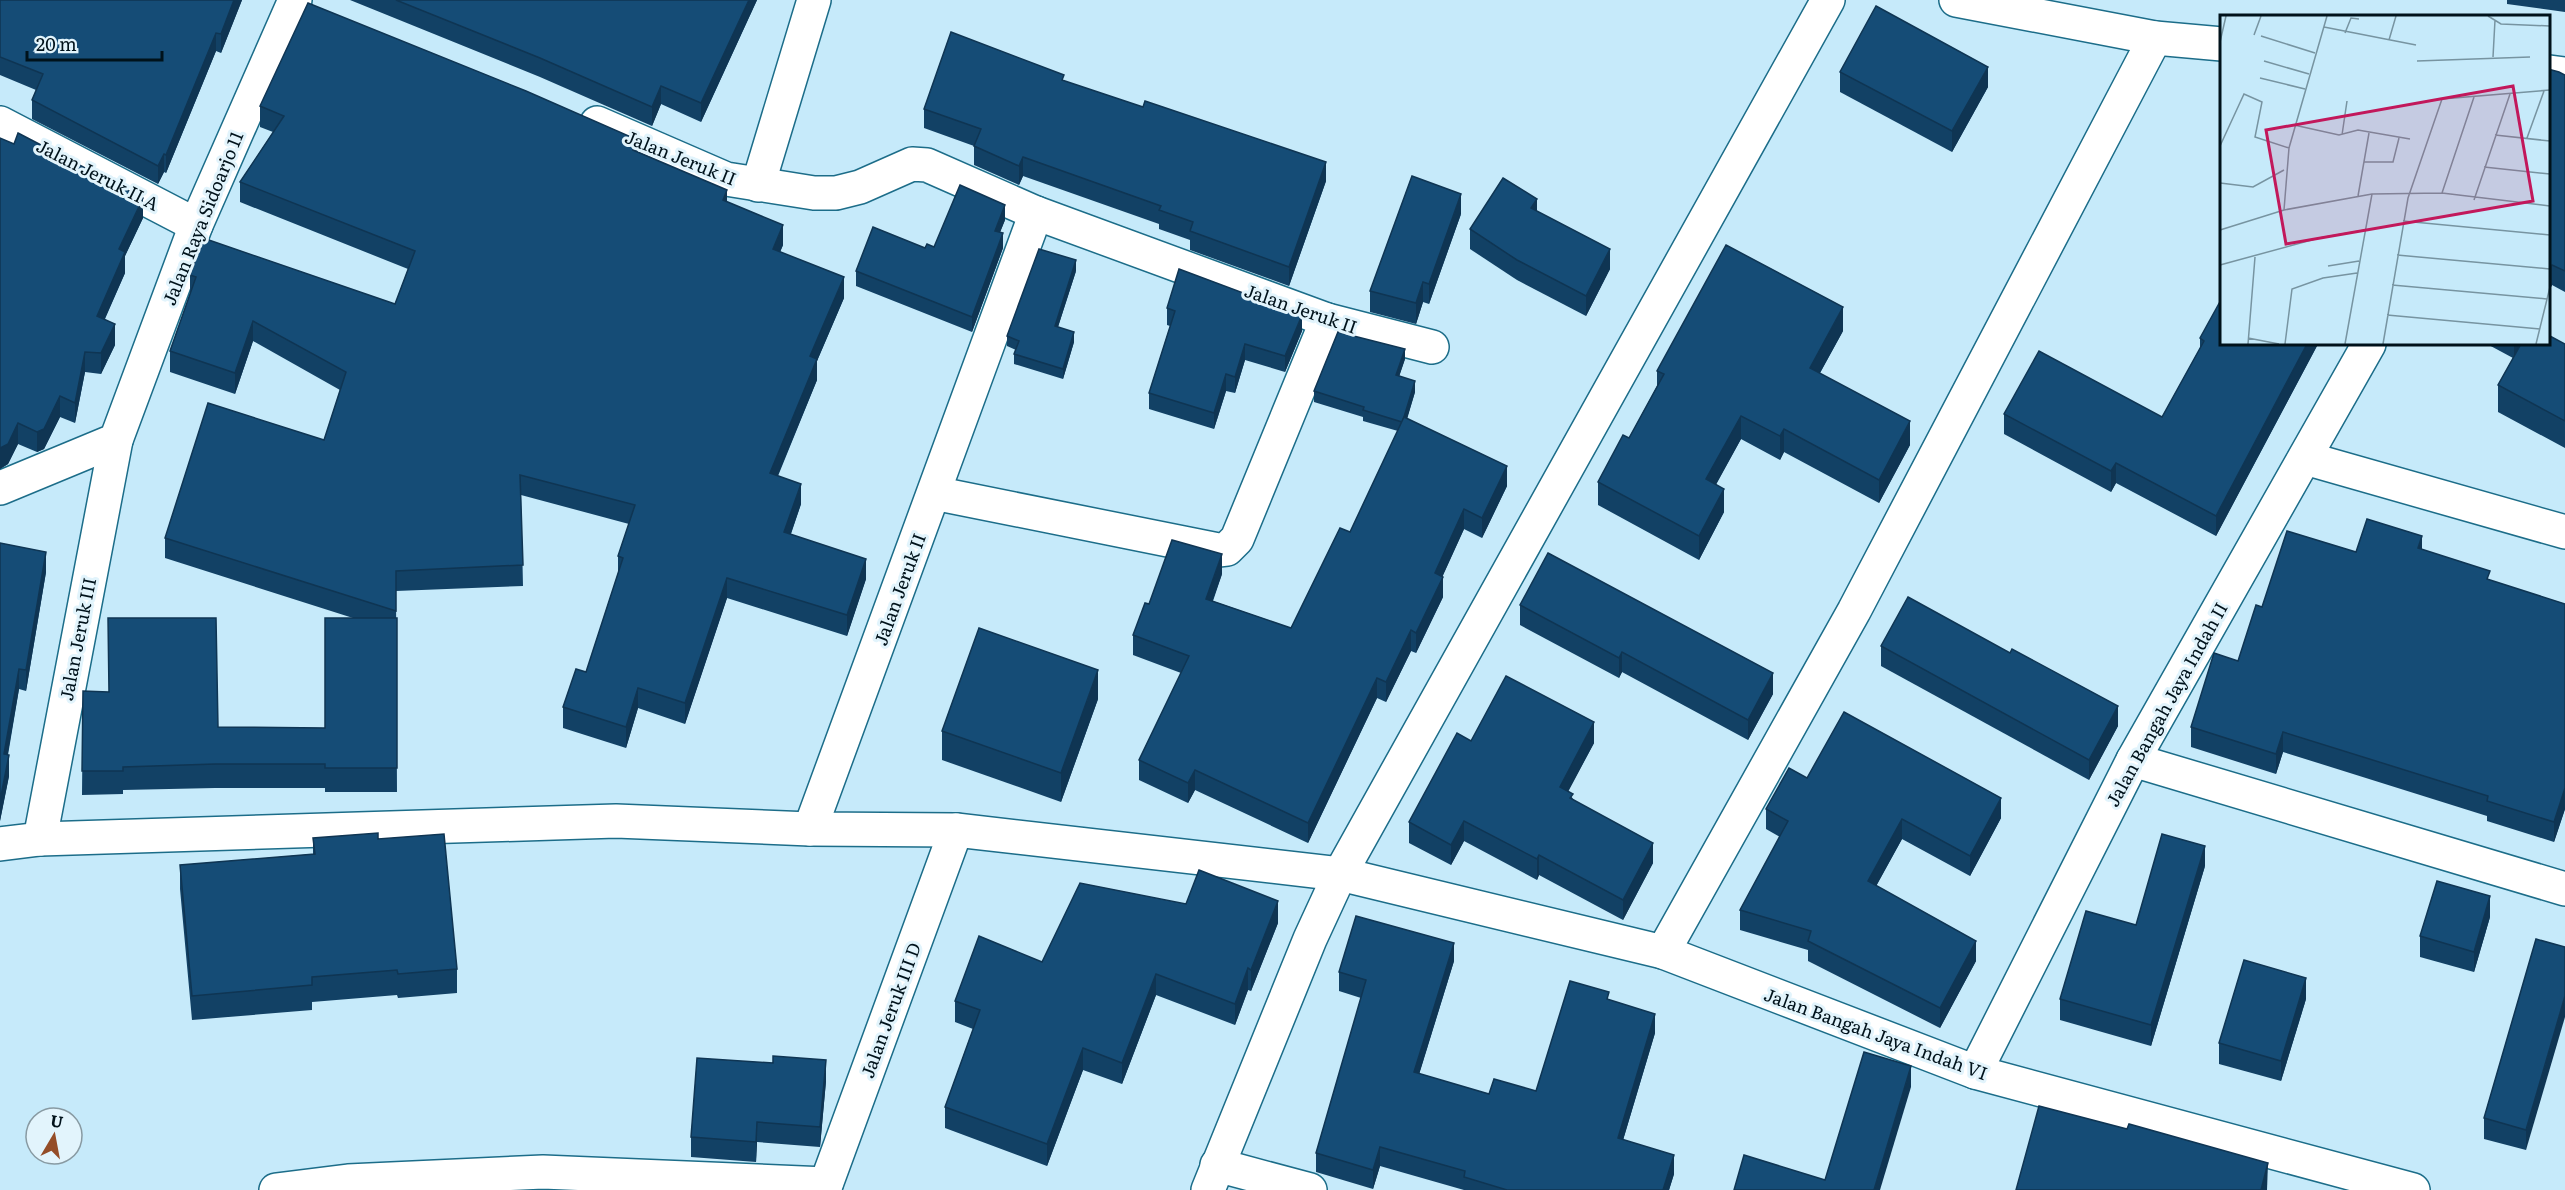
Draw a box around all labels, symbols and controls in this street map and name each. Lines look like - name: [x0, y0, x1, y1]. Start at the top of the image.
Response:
- inset map: [2220, 15, 2550, 345]
- scale bar: [27, 24, 162, 62]
- text: 20 m: [36, 30, 77, 57]
- street label: Jalan Jeruk II: [621, 122, 741, 192]
- street label: Jalan Raya Sidoarjo 11: [155, 127, 249, 309]
- street label: Jalan Jeruk II A: [32, 131, 164, 217]
- street label: Jalan Jeruk II: [1241, 276, 1361, 340]
- street label: Jalan Jeruk II: [866, 529, 932, 649]
- street label: Jalan Jeruk III: [52, 575, 102, 703]
- street label: Jalan Bangah Jaya Indah II: [2098, 597, 2234, 811]
- street label: Jalan Jeruk III D: [853, 938, 927, 1082]
- street label: Jalan Bangah Jaya Indah VI: [1761, 980, 1991, 1086]
- north arrow: [24, 1106, 84, 1166]
- text: U: [49, 1107, 65, 1133]

